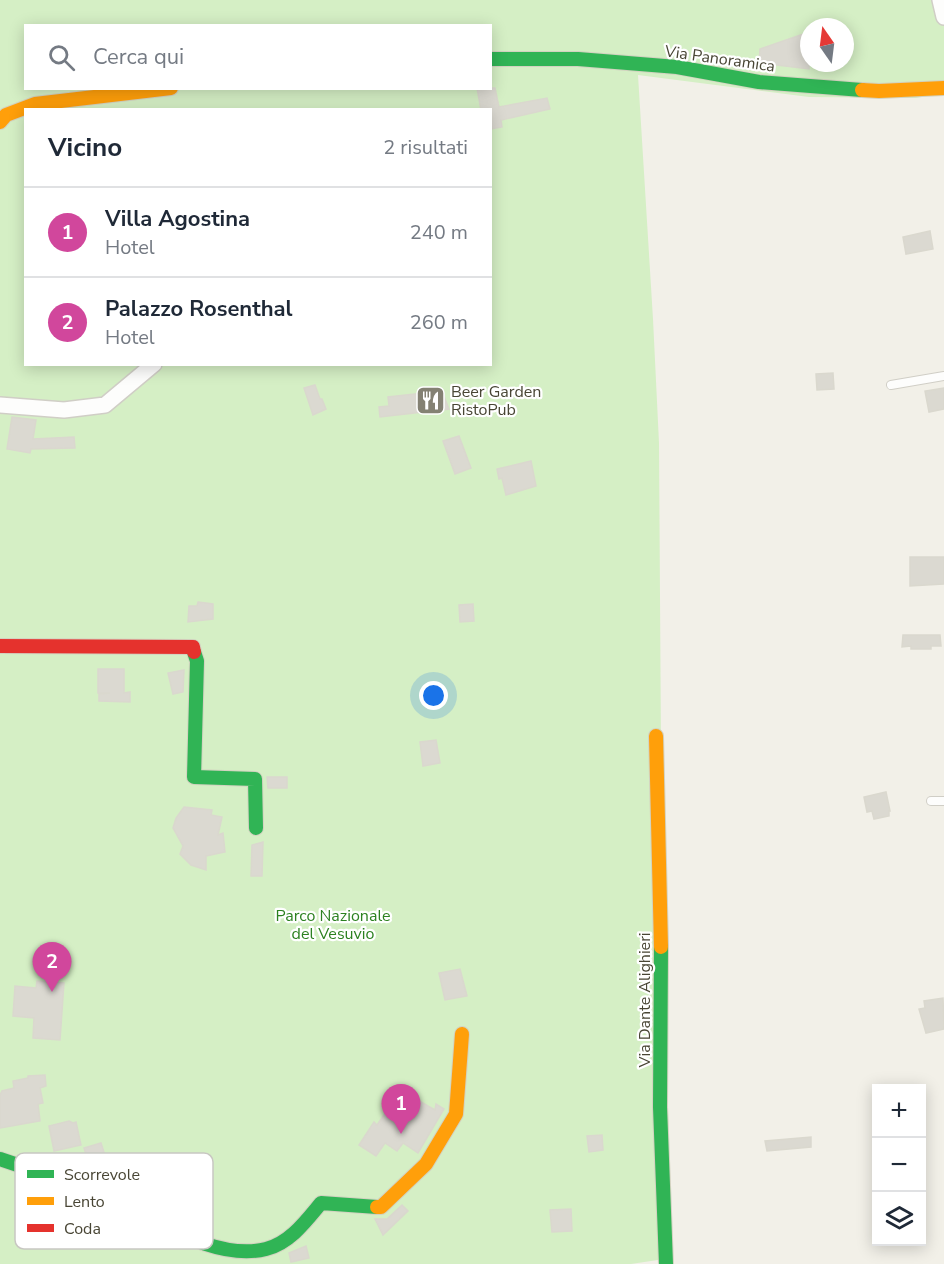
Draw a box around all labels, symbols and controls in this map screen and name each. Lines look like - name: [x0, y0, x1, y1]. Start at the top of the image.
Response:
- north arrow: [800, 18, 854, 72]
- search box: [24, 24, 492, 90]
- street label: Via Panoramica: [662, 40, 776, 78]
- icon: search: [45, 41, 78, 74]
- text: Cerca qui: [93, 42, 184, 72]
- text: Vicino: [48, 130, 122, 165]
- text: 2 risultati: [383, 134, 468, 161]
- text: Villa Agostina: [105, 204, 250, 234]
- text: 1: [62, 219, 74, 246]
- text: 240 m: [410, 219, 468, 246]
- text: Hotel: [105, 234, 155, 261]
- text: Palazzo Rosenthal: [105, 294, 293, 324]
- text: 2: [62, 309, 74, 336]
- text: 260 m: [410, 309, 468, 336]
- text: Hotel: [105, 324, 155, 351]
- place label: Beer Garden RistoPub: [451, 381, 541, 421]
- restaurant icon: Beer Garden RistoPub: [414, 384, 446, 416]
- your location: [419, 681, 448, 710]
- park label: Parco Nazionale del Vesuvio: [275, 905, 391, 945]
- street label: Via Dante Alighieri: [634, 932, 656, 1069]
- pin: 2: [32, 942, 72, 992]
- pin: 1: [382, 1084, 420, 1134]
- map controls: [872, 1084, 926, 1246]
- button: +: [872, 1084, 926, 1138]
- button: −: [872, 1138, 926, 1192]
- legend: [15, 1153, 213, 1249]
- text: Scorrevole: [64, 1164, 140, 1186]
- text: Lento: [64, 1191, 105, 1213]
- button: layers: [872, 1192, 926, 1246]
- text: Coda: [64, 1218, 101, 1240]

